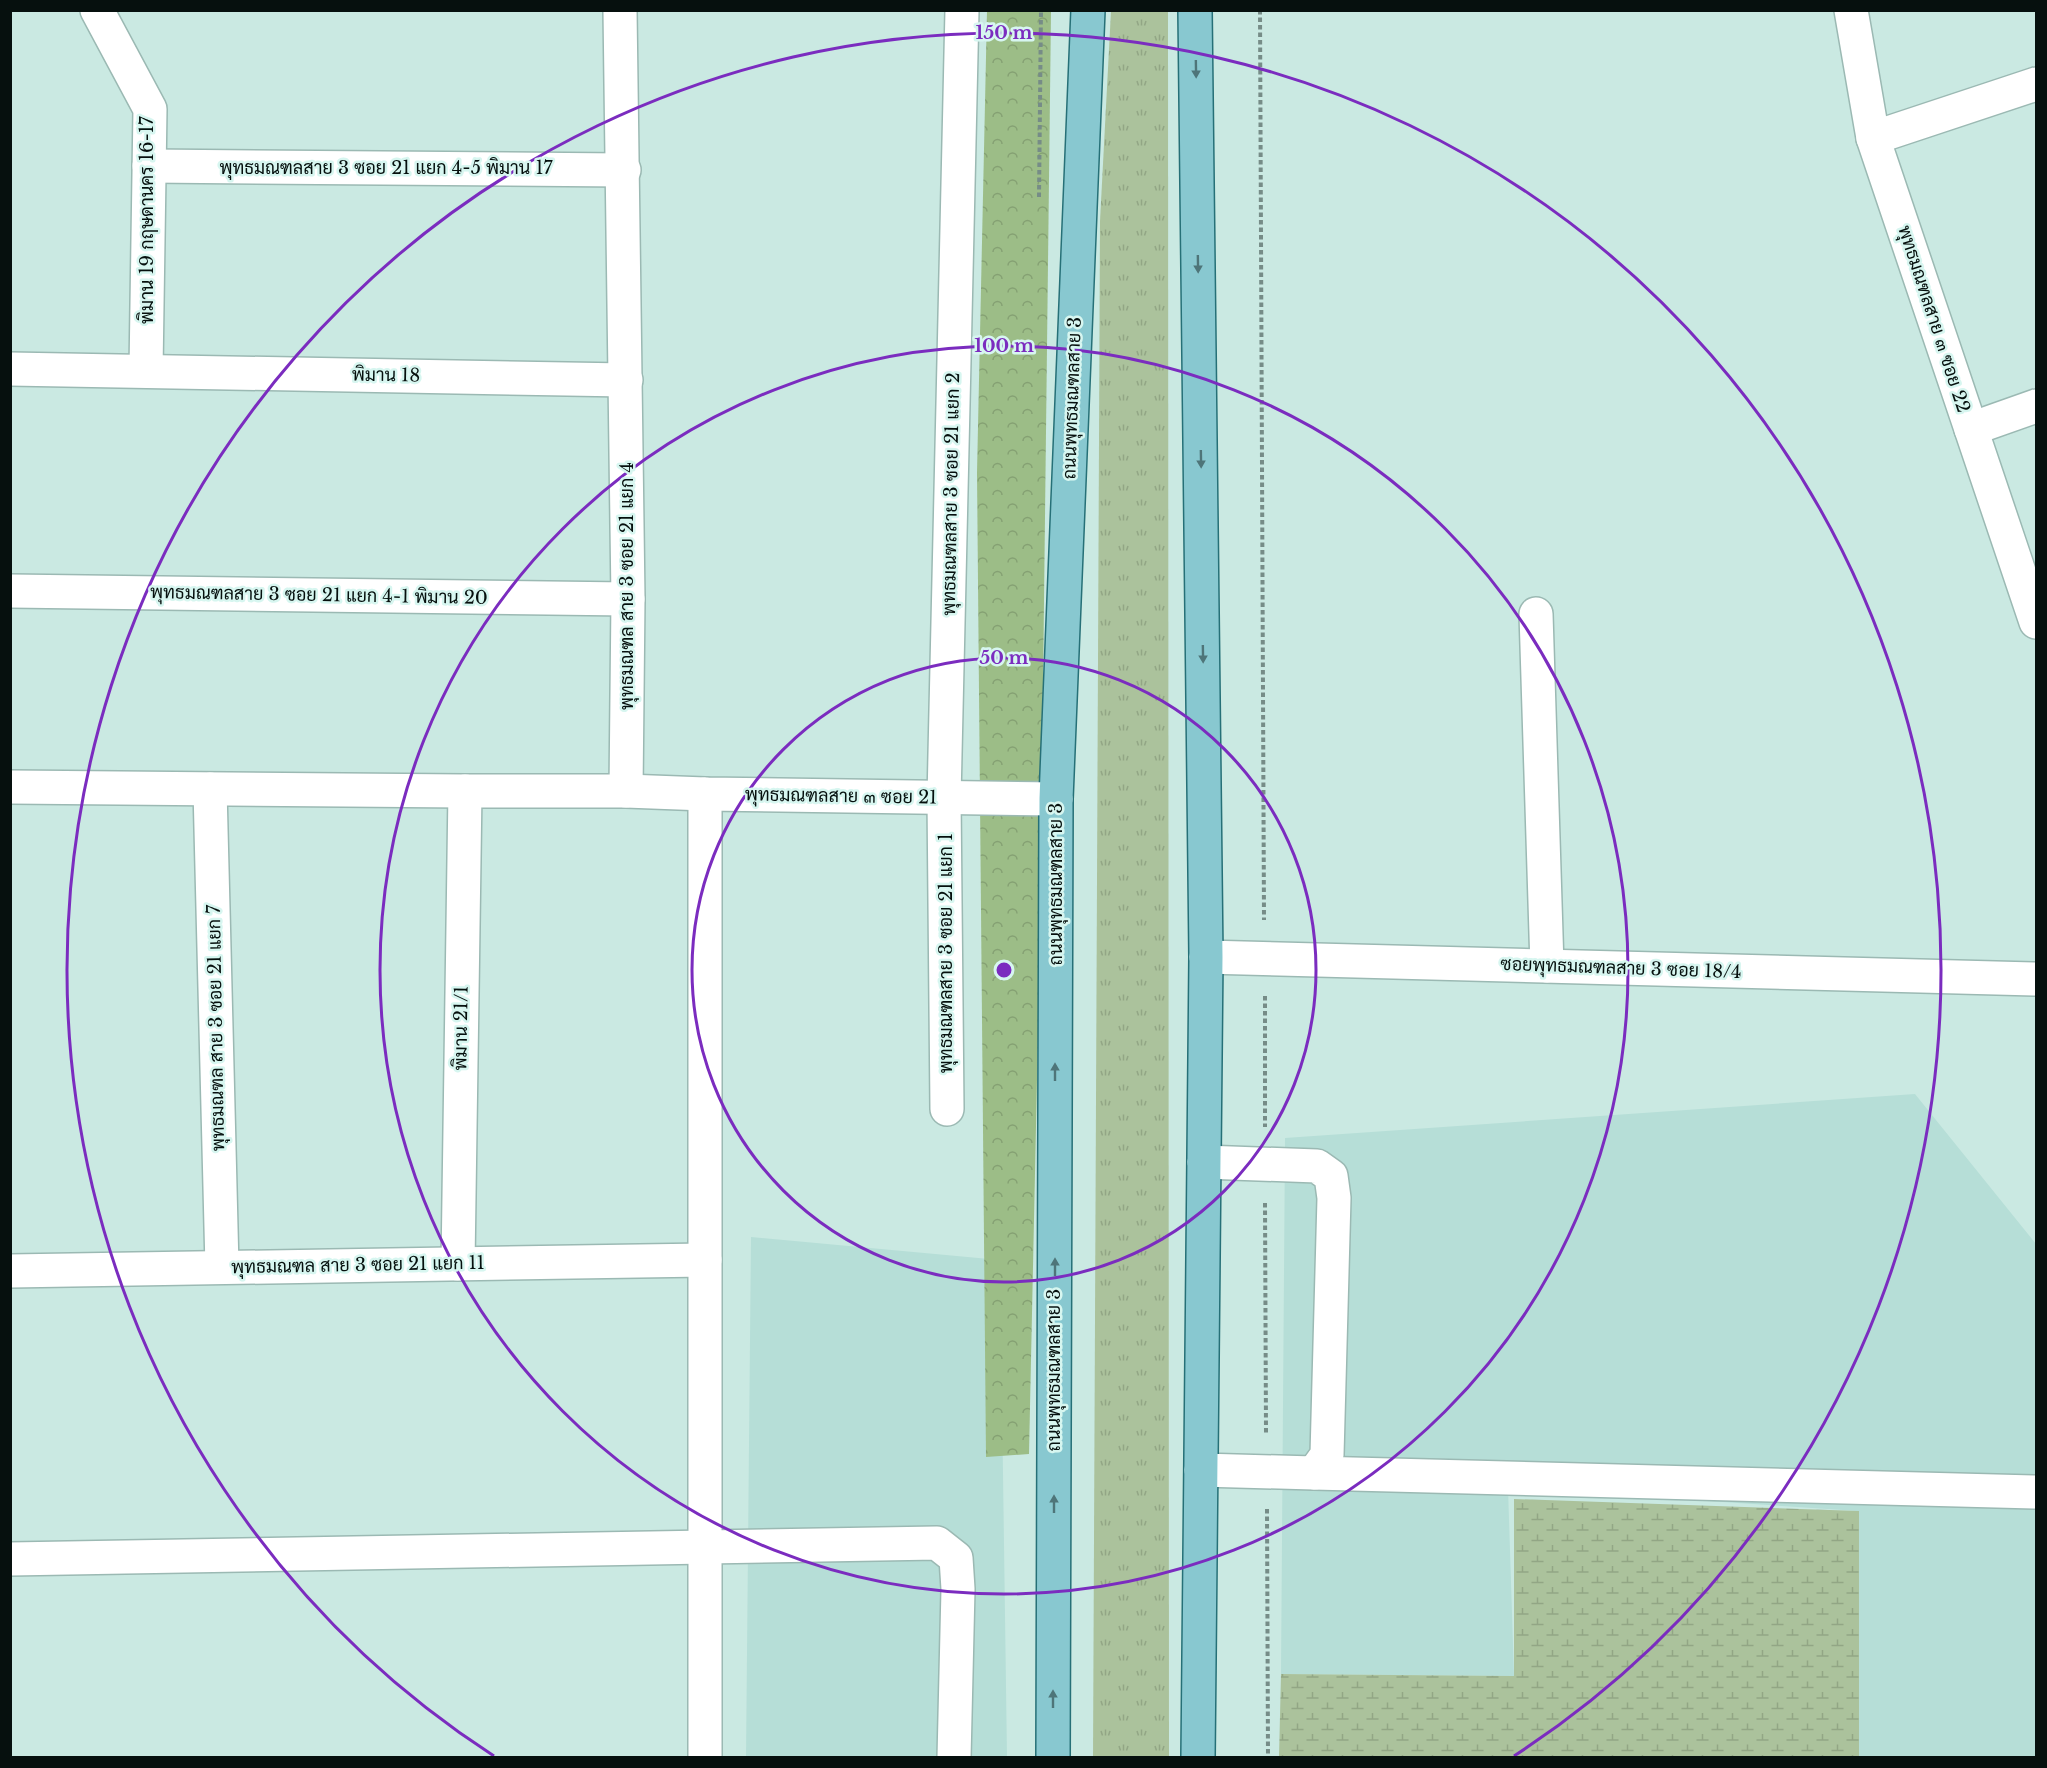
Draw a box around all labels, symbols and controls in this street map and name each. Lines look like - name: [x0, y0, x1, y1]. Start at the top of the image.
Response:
- text: 150 m: [976, 22, 1033, 44]
- one-way arrow: [1191, 59, 1201, 78]
- street label: พิมาน 19 กฤษดานคร 16-17: [136, 115, 158, 324]
- street label: พุทธมณฑลสาย 3 ซอย 21 แยก 4-5 พิมาน 17: [220, 157, 553, 180]
- street label: พุทธมณฑลสาย ๓ ซอย 22: [1892, 223, 1975, 416]
- one-way arrow: [1193, 254, 1203, 273]
- street label: ถนนพุทธมณฑลสาย 3: [1058, 316, 1087, 480]
- text: 100 m: [974, 335, 1034, 357]
- street label: พิมาน 18: [352, 363, 420, 387]
- street label: พุทธมณฑลสาย 3 ซอย 21 แยก 2: [938, 372, 965, 616]
- one-way arrow: [1196, 449, 1205, 468]
- street label: พุทธมณฑล สาย 3 ซอย 21 แยก 4: [616, 462, 639, 710]
- street label: พุทธมณฑลสาย 3 ซอย 21 แยก 4-1 พิมาน 20: [150, 581, 488, 610]
- one-way arrow: [1198, 644, 1208, 663]
- text: 50 m: [980, 647, 1029, 669]
- street label: พุทธมณฑลสาย ๓ ซอย 21: [745, 783, 937, 810]
- street label: ถนนพุทธมณฑลสาย 3: [1045, 803, 1068, 965]
- street label: พุทธมณฑลสาย 3 ซอย 21 แยก 1: [935, 833, 958, 1073]
- street label: พุทธมณฑล สาย 3 ซอย 21 แยก 7: [203, 904, 230, 1151]
- street label: ซอยพุทธมณฑลสาย 3 ซอย 18/4: [1500, 953, 1742, 984]
- centre of rings: [994, 960, 1014, 980]
- street label: พิมาน 21/1: [449, 985, 473, 1071]
- one-way arrow: [1050, 1063, 1060, 1082]
- street label: พุทธมณฑล สาย 3 ซอย 21 แยก 11: [231, 1252, 485, 1279]
- one-way arrow: [1050, 1258, 1060, 1277]
- street label: ถนนพุทธมณฑลสาย 3: [1043, 1289, 1066, 1451]
- one-way arrow: [1049, 1495, 1059, 1514]
- one-way arrow: [1048, 1690, 1058, 1709]

